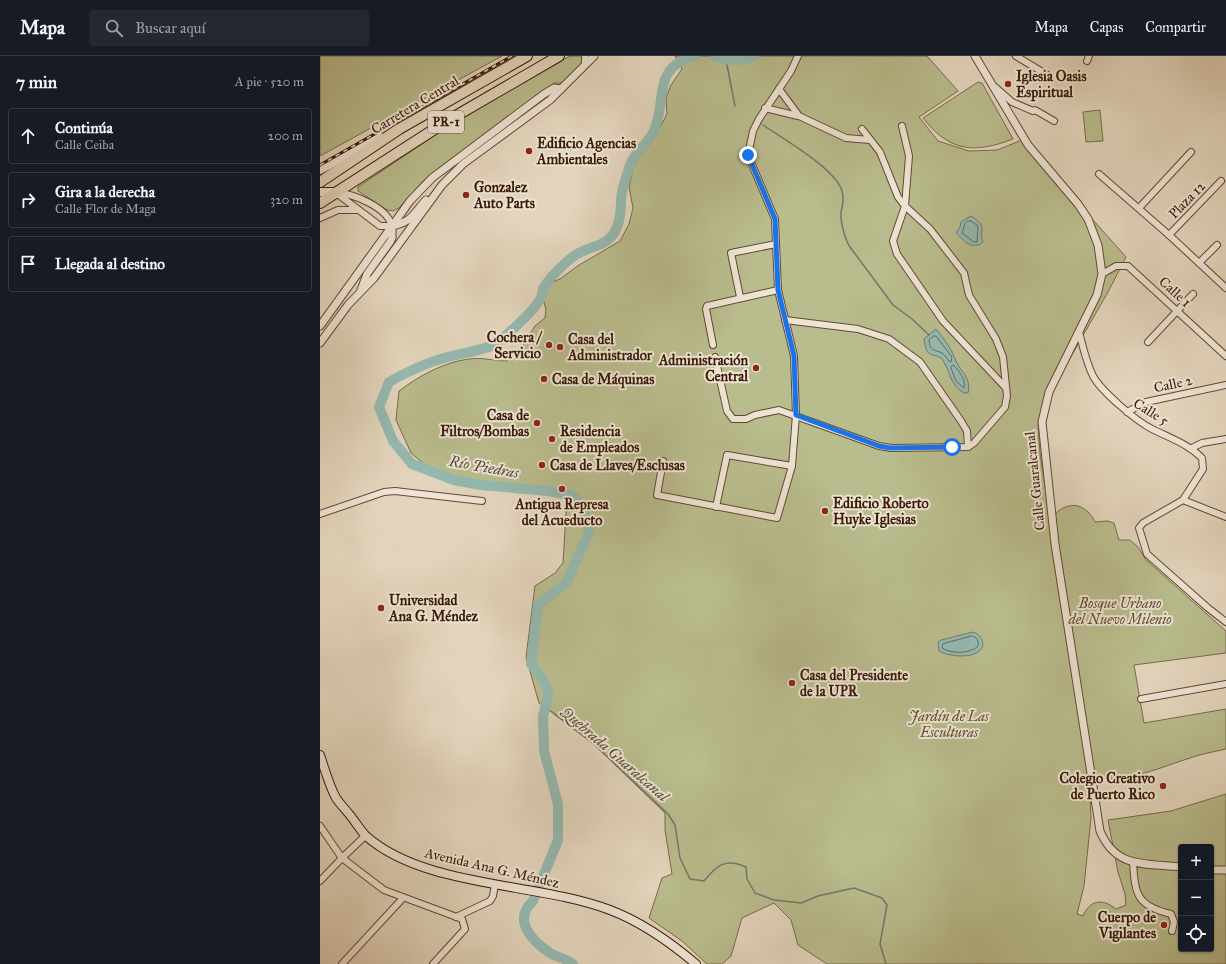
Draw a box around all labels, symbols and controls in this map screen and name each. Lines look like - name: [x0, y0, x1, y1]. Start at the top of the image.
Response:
- search box: [89, 10, 369, 46]
- text: Mapa: [20, 16, 65, 39]
- icon: search: [103, 17, 125, 39]
- text: Buscar aquí: [135, 19, 206, 37]
- text: Mapa: [1035, 19, 1068, 36]
- text: Capas: [1090, 19, 1123, 36]
- text: Compartir: [1145, 19, 1206, 36]
- place label: Iglesia Oasis Espiritual: [1016, 68, 1087, 102]
- text: 7 min: [16, 72, 57, 93]
- street label: Carretera Central: [368, 72, 462, 138]
- text: A pie · 520 m: [235, 74, 304, 90]
- marker: Iglesia Oasis Espiritual: [1003, 79, 1013, 89]
- road number: PR-1: [428, 111, 464, 133]
- text: Continúa: [55, 119, 113, 137]
- icon: ahead: [17, 125, 39, 147]
- text: 200 m: [268, 128, 303, 144]
- place label: Edificio Agencias Ambientales: [536, 135, 636, 168]
- text: Calle Ceiba: [55, 137, 114, 153]
- marker: Edificio Agencias Ambientales: [524, 146, 534, 156]
- route end: [739, 146, 757, 164]
- street label: Plaza 12: [1165, 178, 1209, 222]
- place label: Gonzalez Auto Parts: [473, 179, 535, 212]
- text: Gira a la derecha: [55, 183, 155, 201]
- icon: right: [17, 189, 39, 211]
- marker: Gonzalez Auto Parts: [461, 190, 471, 200]
- text: 320 m: [270, 192, 303, 208]
- text: Calle Flor de Maga: [55, 201, 156, 217]
- icon: arrive: [17, 253, 39, 275]
- text: Llegada al destino: [55, 255, 165, 273]
- street label: Calle 1: [1155, 273, 1195, 311]
- place label: Cochera / Servicio: [487, 329, 543, 362]
- place label: Casa del Administrador: [567, 331, 653, 364]
- marker: Cochera / Servicio: [544, 340, 554, 350]
- marker: Casa del Administrador: [555, 342, 565, 352]
- place label: Administración Central: [658, 352, 749, 385]
- marker: Administración Central: [751, 363, 761, 373]
- place label: Casa de Máquinas: [552, 371, 654, 389]
- street label: Calle 2: [1152, 372, 1194, 396]
- marker: Casa de Máquinas: [539, 374, 549, 384]
- street label: Calle 5: [1130, 395, 1172, 430]
- place label: Casa de Filtros/Bombas: [440, 407, 529, 440]
- marker: Casa de Filtros/Bombas: [532, 418, 542, 428]
- place label: Residencia de Empleados: [560, 423, 639, 457]
- street label: Calle Guaralcanal: [1021, 430, 1049, 531]
- marker: Residencia de Empleados: [547, 434, 557, 444]
- route start: [943, 438, 961, 456]
- water label: Río Piedras: [447, 452, 521, 482]
- place label: Casa de Llaves/Esclusas: [550, 457, 685, 474]
- marker: Casa de Llaves/Esclusas: [537, 460, 547, 470]
- marker: Antigua Represa del Acueducto: [557, 484, 567, 494]
- place label: Edificio Roberto Huyke Iglesias: [833, 495, 929, 529]
- place label: Antigua Represa del Acueducto: [514, 496, 610, 529]
- marker: Edificio Roberto Huyke Iglesias: [820, 506, 830, 516]
- place label: Universidad Ana G. Méndez: [388, 592, 479, 625]
- park label: Bosque Urbano del Nuevo Milenio: [1067, 595, 1172, 628]
- marker: Universidad Ana G. Méndez: [376, 603, 386, 613]
- place label: Casa del Presidente de la UPR: [800, 667, 908, 700]
- marker: Casa del Presidente de la UPR: [787, 678, 797, 688]
- water label: Quebrada Guaralcanal: [557, 702, 674, 807]
- park label: Jardín de Las Esculturas: [908, 708, 990, 741]
- place label: Colegio Creativo de Puerto Rico: [1059, 770, 1155, 803]
- marker: Colegio Creativo de Puerto Rico: [1158, 781, 1168, 791]
- street label: Avenida Ana G. Méndez: [422, 844, 561, 892]
- map controls: [1178, 844, 1214, 952]
- button: +: [1178, 844, 1214, 880]
- button: −: [1178, 880, 1214, 916]
- place label: Cuerpo de Vigilantes: [1098, 909, 1156, 943]
- button: locate: [1178, 916, 1214, 952]
- marker: Cuerpo de Vigilantes: [1159, 920, 1169, 930]

